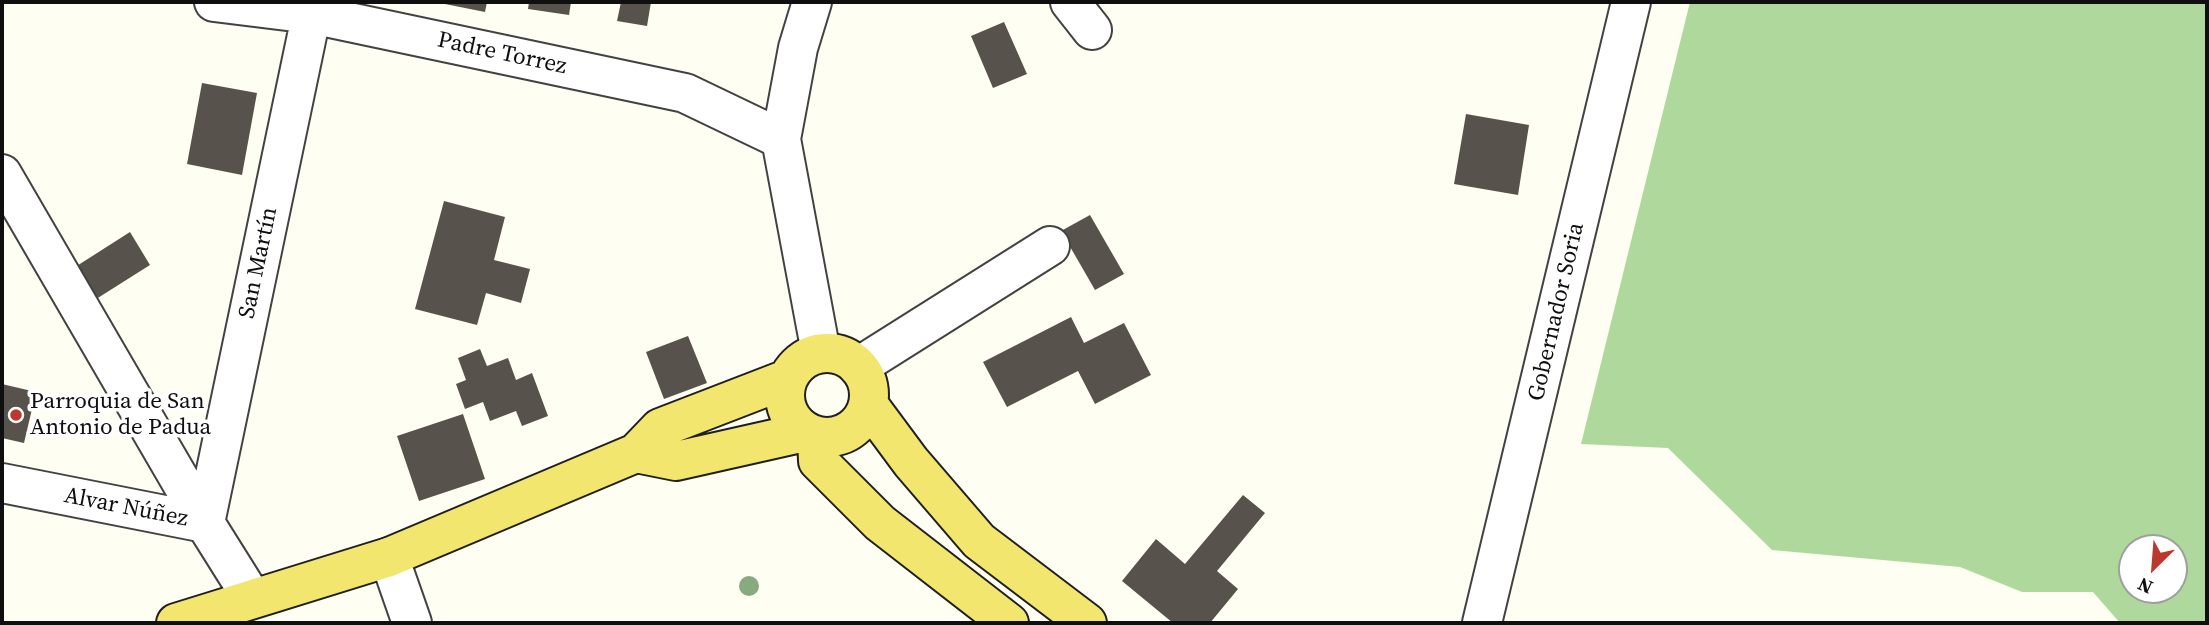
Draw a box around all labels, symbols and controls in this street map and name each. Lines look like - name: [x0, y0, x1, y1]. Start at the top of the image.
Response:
- street label: Padre Torrez: [435, 27, 569, 81]
- street label: San Martín: [234, 205, 284, 321]
- street label: Gobernador Soria: [1523, 220, 1591, 404]
- place label: Parroquia de San Antonio de Padua: [30, 388, 211, 442]
- marker: Parroquia de San Antonio de Padua: [8, 407, 24, 423]
- street label: Alvar Núñez: [62, 482, 190, 534]
- north arrow: [2118, 534, 2188, 604]
- text: N: [2133, 572, 2157, 601]

